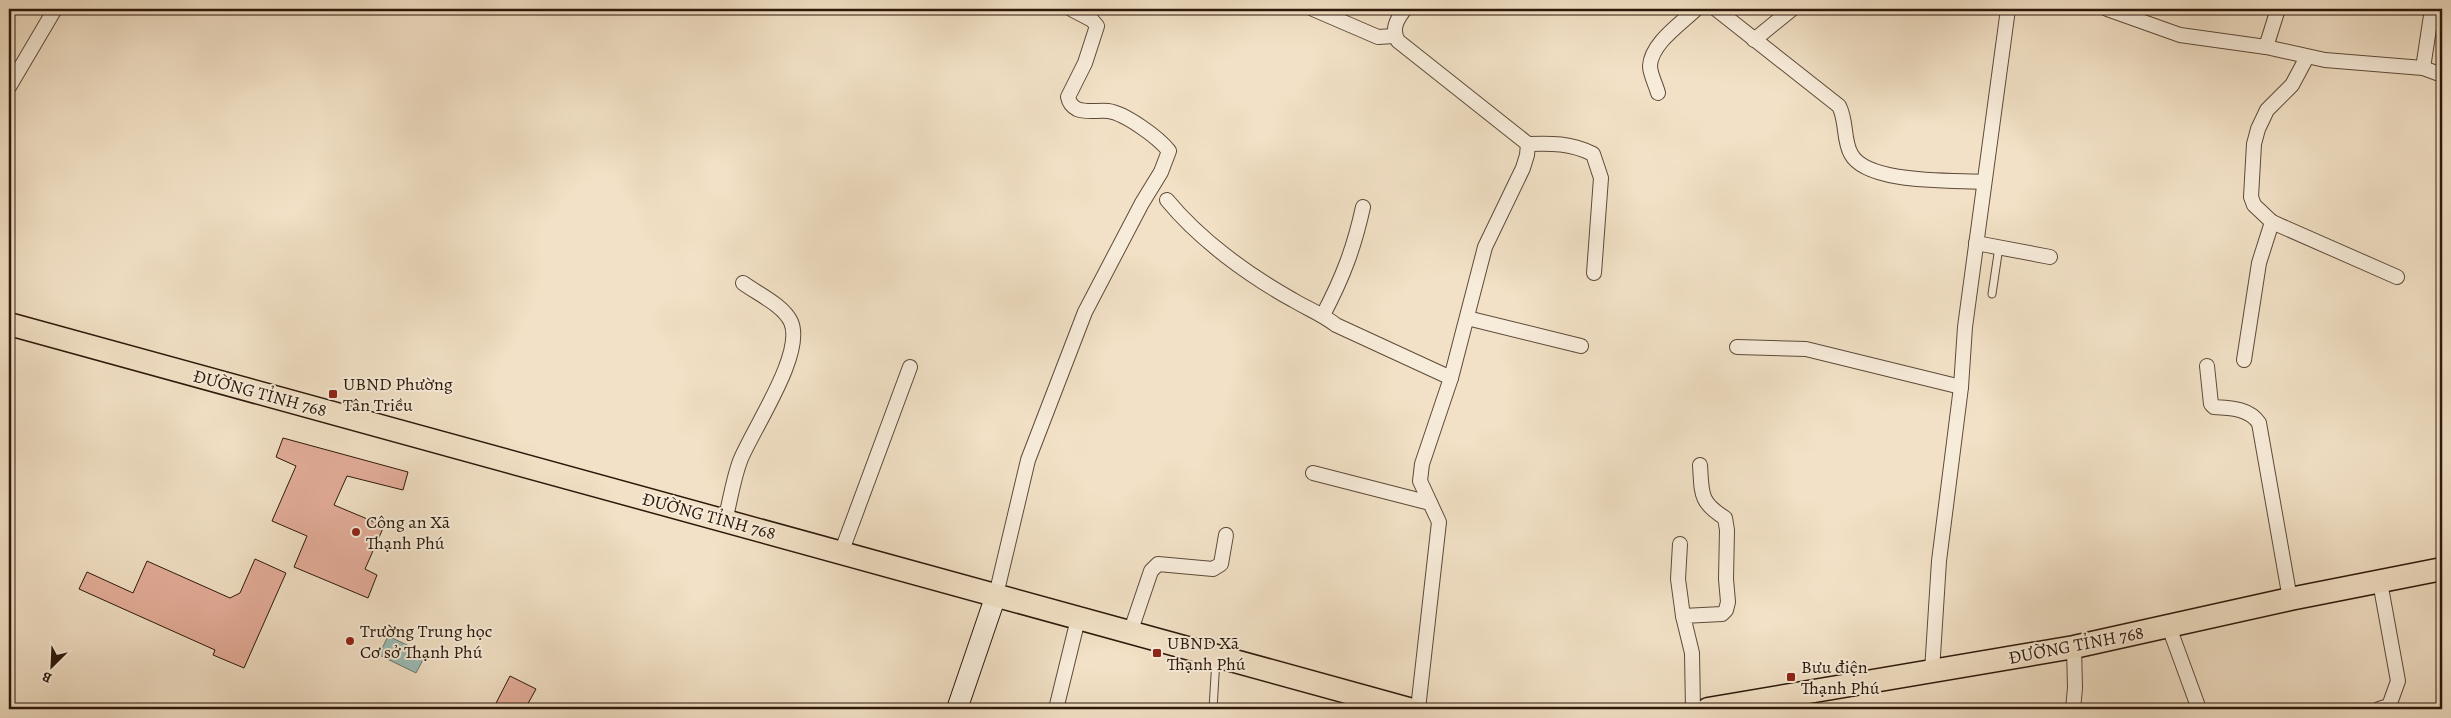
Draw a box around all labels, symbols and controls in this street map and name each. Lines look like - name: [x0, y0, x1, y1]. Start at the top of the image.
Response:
- street label: ĐƯỜNG TỈNH 768: [191, 364, 329, 422]
- place label: UBND Phường Tân Triều: [343, 372, 453, 417]
- marker: UBND Phường Tân Triều: [327, 388, 339, 400]
- street label: ĐƯỜNG TỈNH 768: [640, 487, 778, 545]
- place label: Công an Xã Thạnh Phú: [366, 510, 451, 555]
- marker: Công an Xã Thạnh Phú: [350, 526, 362, 538]
- place label: Trường Trung học Cơ sở Thạnh Phú: [360, 619, 492, 664]
- street label: ĐƯỜNG TỈNH 768: [2006, 620, 2146, 670]
- place label: UBND Xã Thạnh Phú: [1167, 631, 1246, 676]
- marker: Trường Trung học Cơ sở Thạnh Phú: [344, 635, 356, 647]
- north arrow: [28, 640, 78, 690]
- marker: UBND Xã Thạnh Phú: [1151, 647, 1163, 659]
- place label: Bưu điện Thạnh Phú: [1801, 655, 1880, 700]
- text: B: [39, 667, 55, 688]
- marker: Bưu điện Thạnh Phú: [1785, 671, 1797, 683]

